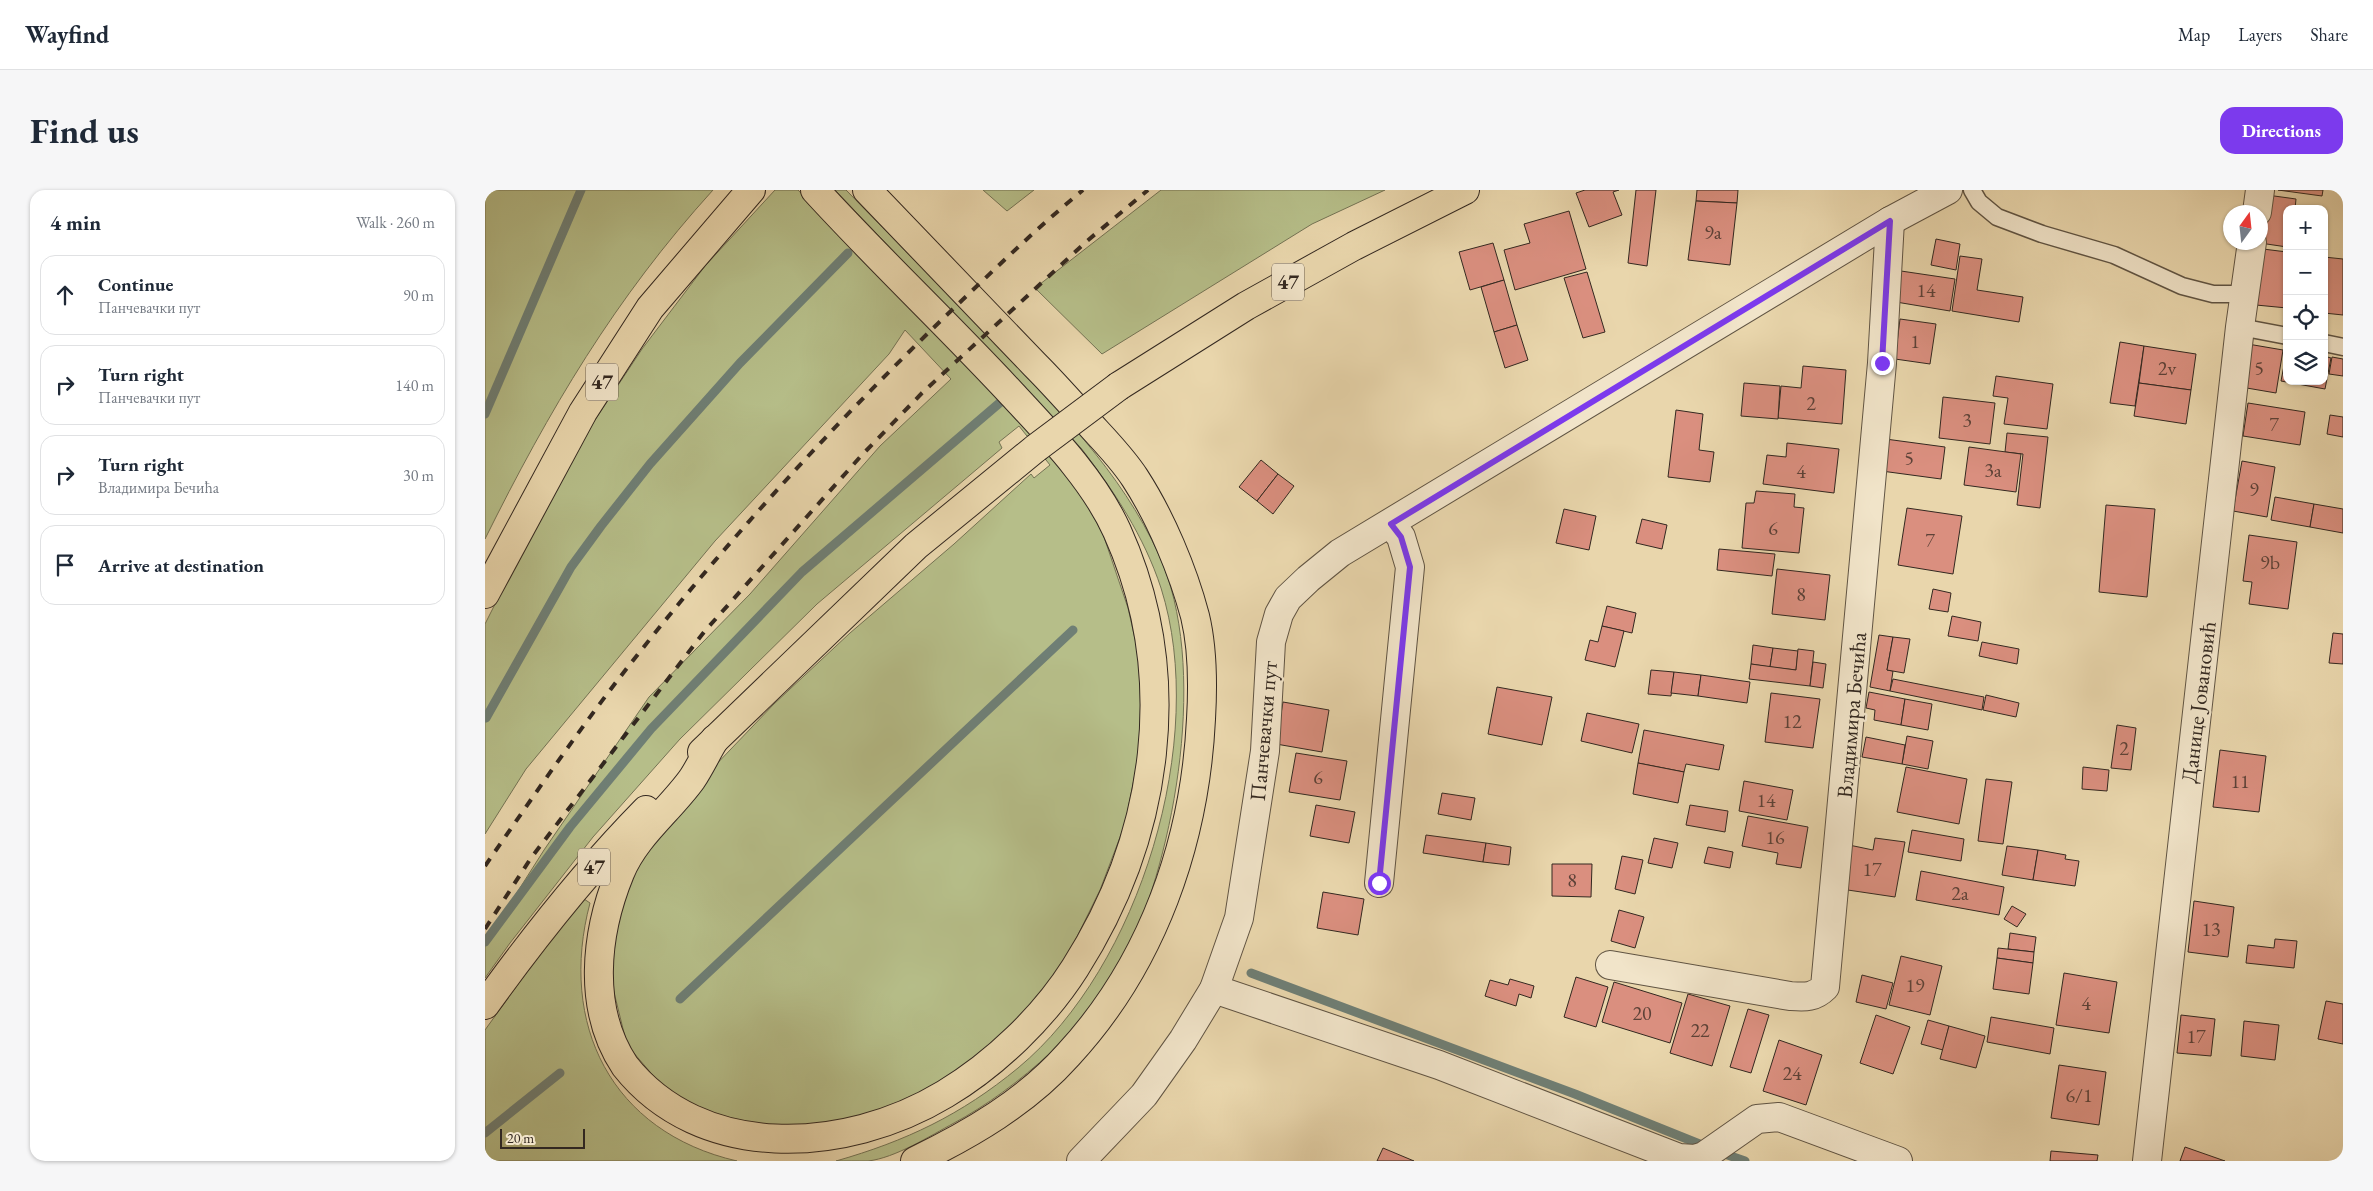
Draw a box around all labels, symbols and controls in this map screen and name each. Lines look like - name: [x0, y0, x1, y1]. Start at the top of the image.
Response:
- text: Wayfind: [25, 19, 109, 50]
- text: Map: [2178, 23, 2210, 46]
- text: Layers: [2238, 23, 2282, 46]
- text: Share: [2310, 23, 2348, 46]
- button: Directions: [2220, 107, 2343, 154]
- text: Find us: [30, 108, 139, 153]
- north arrow: [2223, 205, 2268, 250]
- map controls: [2283, 205, 2328, 385]
- button: +: [2283, 205, 2328, 250]
- text: 4 min: [50, 209, 101, 236]
- text: Walk · 260 m: [356, 212, 435, 233]
- house number: 9a: [1704, 219, 1722, 245]
- button: −: [2283, 250, 2328, 295]
- road number: 47: [1272, 264, 1304, 300]
- text: Continue: [98, 272, 173, 297]
- house number: 14: [1916, 277, 1936, 303]
- icon: ahead: [51, 281, 79, 309]
- text: 90 m: [403, 285, 434, 306]
- button: locate: [2283, 295, 2328, 340]
- text: Панчевачки пут: [98, 297, 200, 318]
- house number: 1: [1910, 328, 1920, 354]
- button: layers: [2283, 340, 2328, 385]
- route end: [1871, 352, 1894, 375]
- house number: 2v: [2158, 355, 2176, 381]
- house number: 5: [2254, 355, 2264, 381]
- text: Turn right: [98, 362, 184, 387]
- road number: 47: [586, 363, 618, 400]
- icon: right: [51, 371, 79, 399]
- text: 140 m: [395, 375, 434, 396]
- text: Панчевачки пут: [98, 387, 200, 408]
- house number: 2: [1806, 390, 1816, 416]
- house number: 3: [1962, 407, 1972, 433]
- house number: 7: [2269, 411, 2279, 437]
- house number: 5: [1904, 445, 1914, 471]
- text: Turn right: [98, 452, 184, 477]
- house number: 3a: [1984, 457, 2002, 483]
- house number: 4: [1796, 458, 1806, 484]
- icon: right: [51, 461, 79, 489]
- text: 30 m: [403, 465, 434, 486]
- house number: 9: [2249, 476, 2259, 502]
- text: Владимира Бечића: [98, 477, 219, 498]
- house number: 6: [1768, 515, 1778, 541]
- house number: 7: [1925, 527, 1935, 553]
- house number: 9b: [2260, 549, 2280, 575]
- icon: arrive: [51, 551, 79, 579]
- text: Arrive at destination: [98, 553, 264, 578]
- house number: 8: [1796, 581, 1806, 607]
- street label: Данице Јовановић: [2174, 619, 2223, 785]
- street label: Владимира Бечића: [1830, 631, 1873, 799]
- street label: Панчевачки пут: [1243, 660, 1284, 802]
- house number: 12: [1782, 708, 1802, 734]
- house number: 2: [2119, 735, 2129, 761]
- house number: 6: [1313, 764, 1323, 790]
- house number: 11: [2230, 768, 2250, 794]
- house number: 14: [1756, 787, 1776, 813]
- house number: 16: [1765, 824, 1785, 850]
- road number: 47: [578, 849, 610, 886]
- house number: 17: [1862, 856, 1882, 882]
- house number: 8: [1567, 867, 1577, 893]
- route start: [1368, 872, 1391, 895]
- house number: 2a: [1951, 880, 1969, 906]
- house number: 13: [2201, 916, 2221, 942]
- house number: 19: [1905, 972, 1925, 998]
- house number: 4: [2081, 990, 2091, 1016]
- house number: 20: [1632, 1000, 1652, 1026]
- house number: 22: [1690, 1017, 1710, 1043]
- house number: 17: [2186, 1023, 2206, 1049]
- house number: 24: [1782, 1060, 1802, 1086]
- house number: 6/1: [2065, 1082, 2093, 1108]
- scale bar: [500, 1126, 585, 1149]
- text: 20 m: [507, 1129, 534, 1147]

